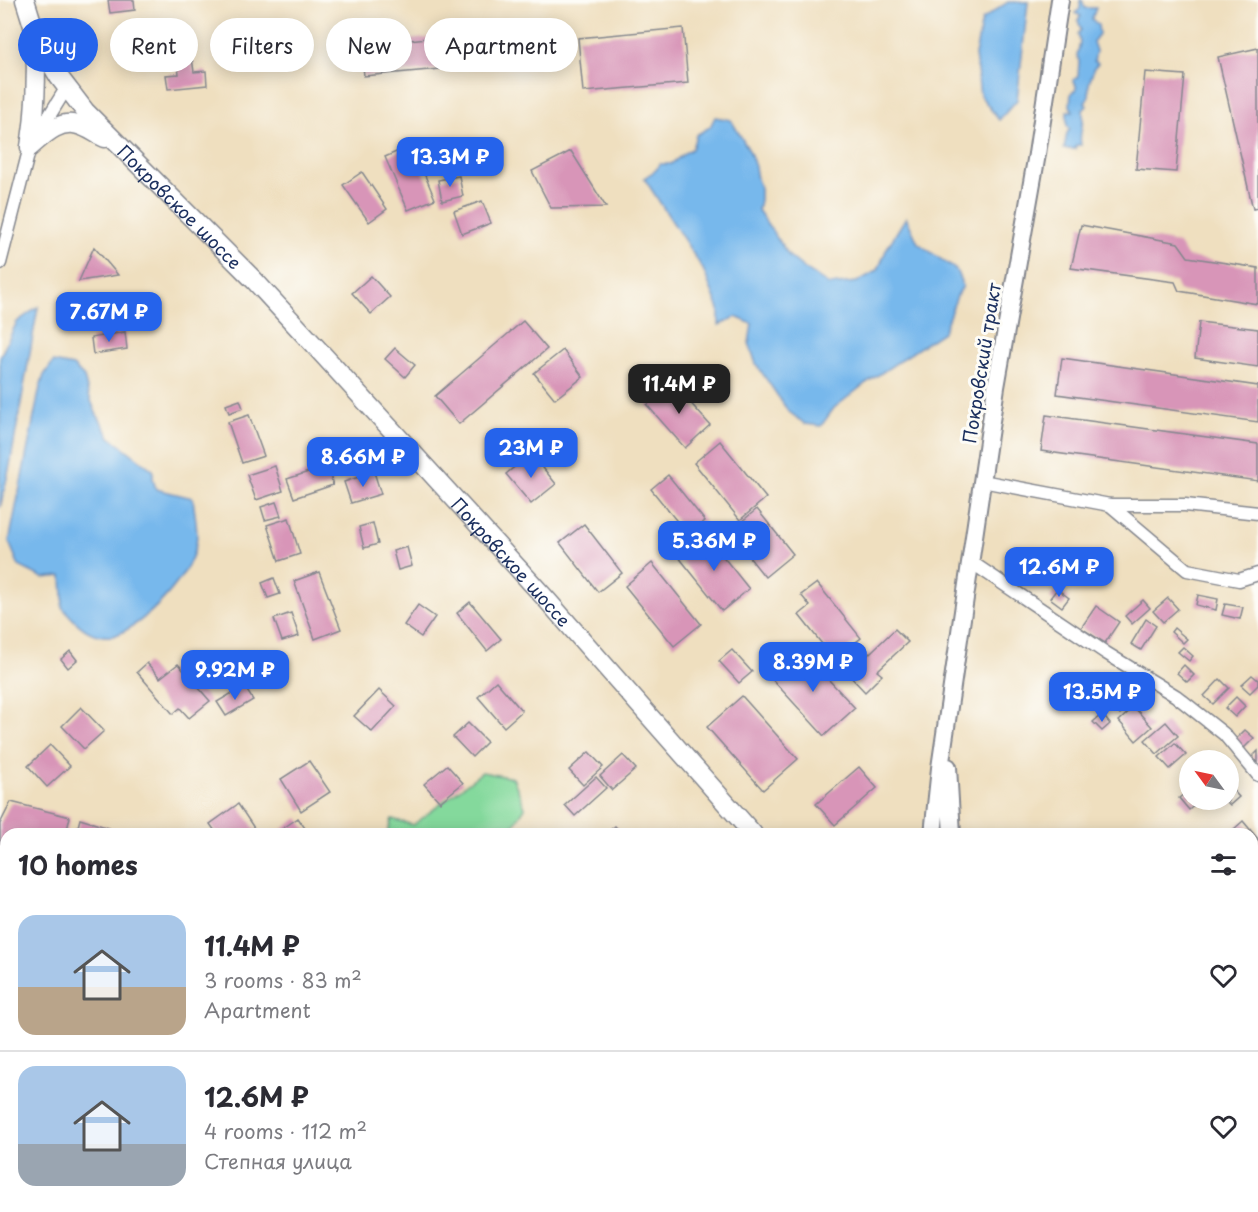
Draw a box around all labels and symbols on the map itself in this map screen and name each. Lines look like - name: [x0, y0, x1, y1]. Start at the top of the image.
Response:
- pin: 13.3M ₽: [395, 137, 505, 188]
- street label: Покровское шоссе: [112, 138, 249, 275]
- street label: Покровский тракт: [955, 280, 1007, 445]
- pin: 7.67M ₽: [54, 292, 164, 343]
- pin: 11.4M ₽: [624, 364, 734, 415]
- pin: 23M ₽: [489, 428, 573, 479]
- pin: 8.66M ₽: [308, 437, 418, 488]
- street label: Покровское шоссе: [446, 491, 578, 632]
- pin: 5.36M ₽: [659, 521, 769, 572]
- pin: 12.6M ₽: [1004, 547, 1114, 598]
- pin: 8.39M ₽: [758, 642, 868, 693]
- pin: 9.92M ₽: [180, 650, 290, 701]
- pin: 13.5M ₽: [1047, 672, 1157, 723]
- north arrow: [1179, 750, 1239, 810]

